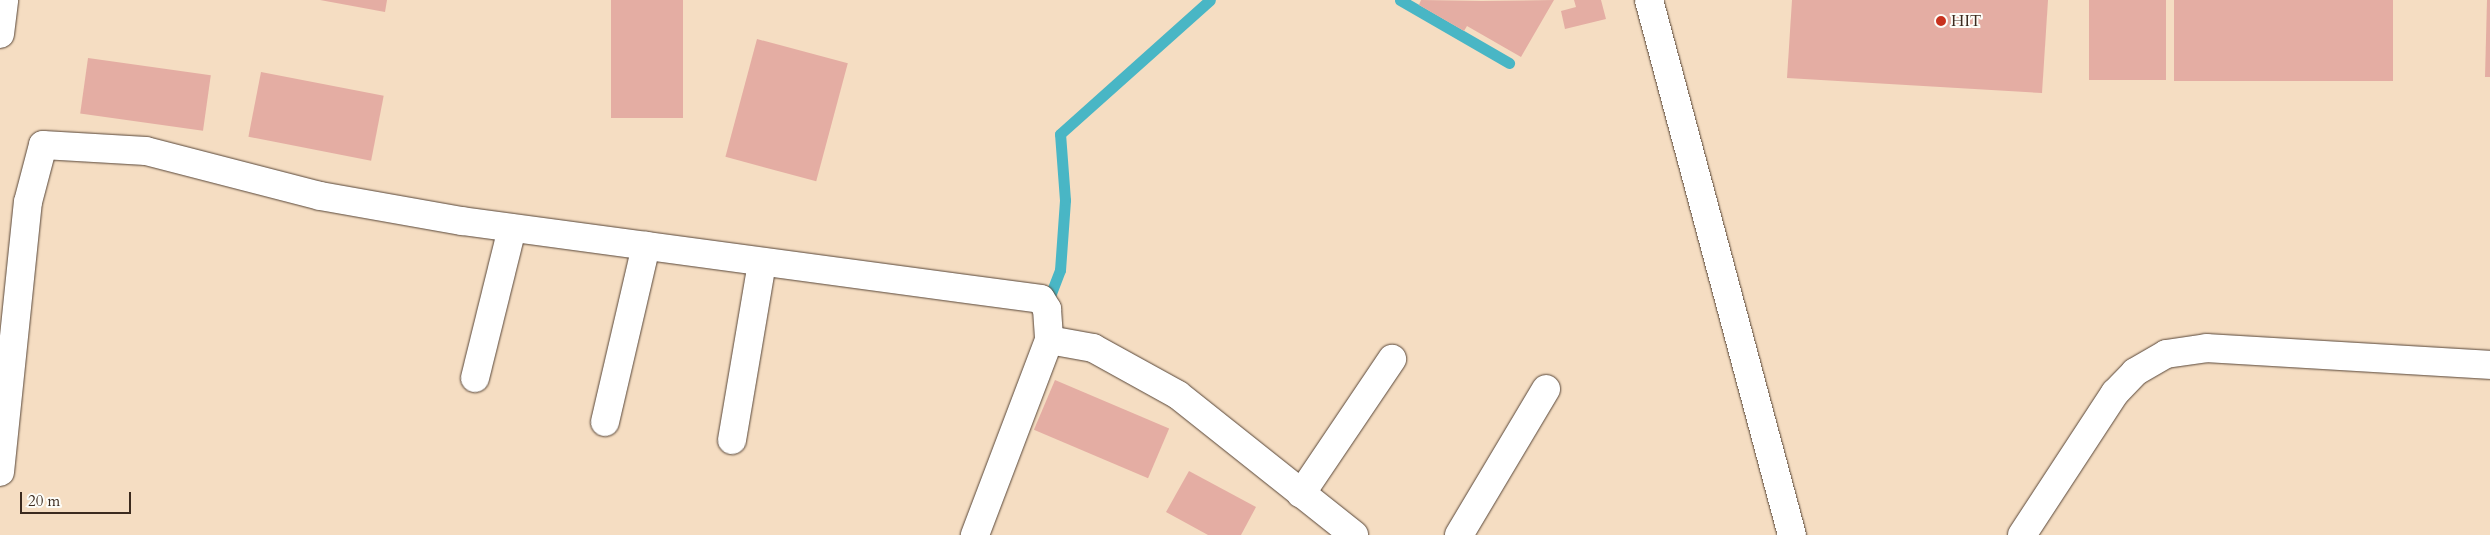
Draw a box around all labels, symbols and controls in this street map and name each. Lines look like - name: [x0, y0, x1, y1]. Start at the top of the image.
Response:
- place label: HIT: [1951, 11, 1982, 31]
- marker: HIT: [1935, 15, 1947, 27]
- scale bar: [22, 482, 134, 514]
- text: 20 m: [28, 491, 60, 511]

